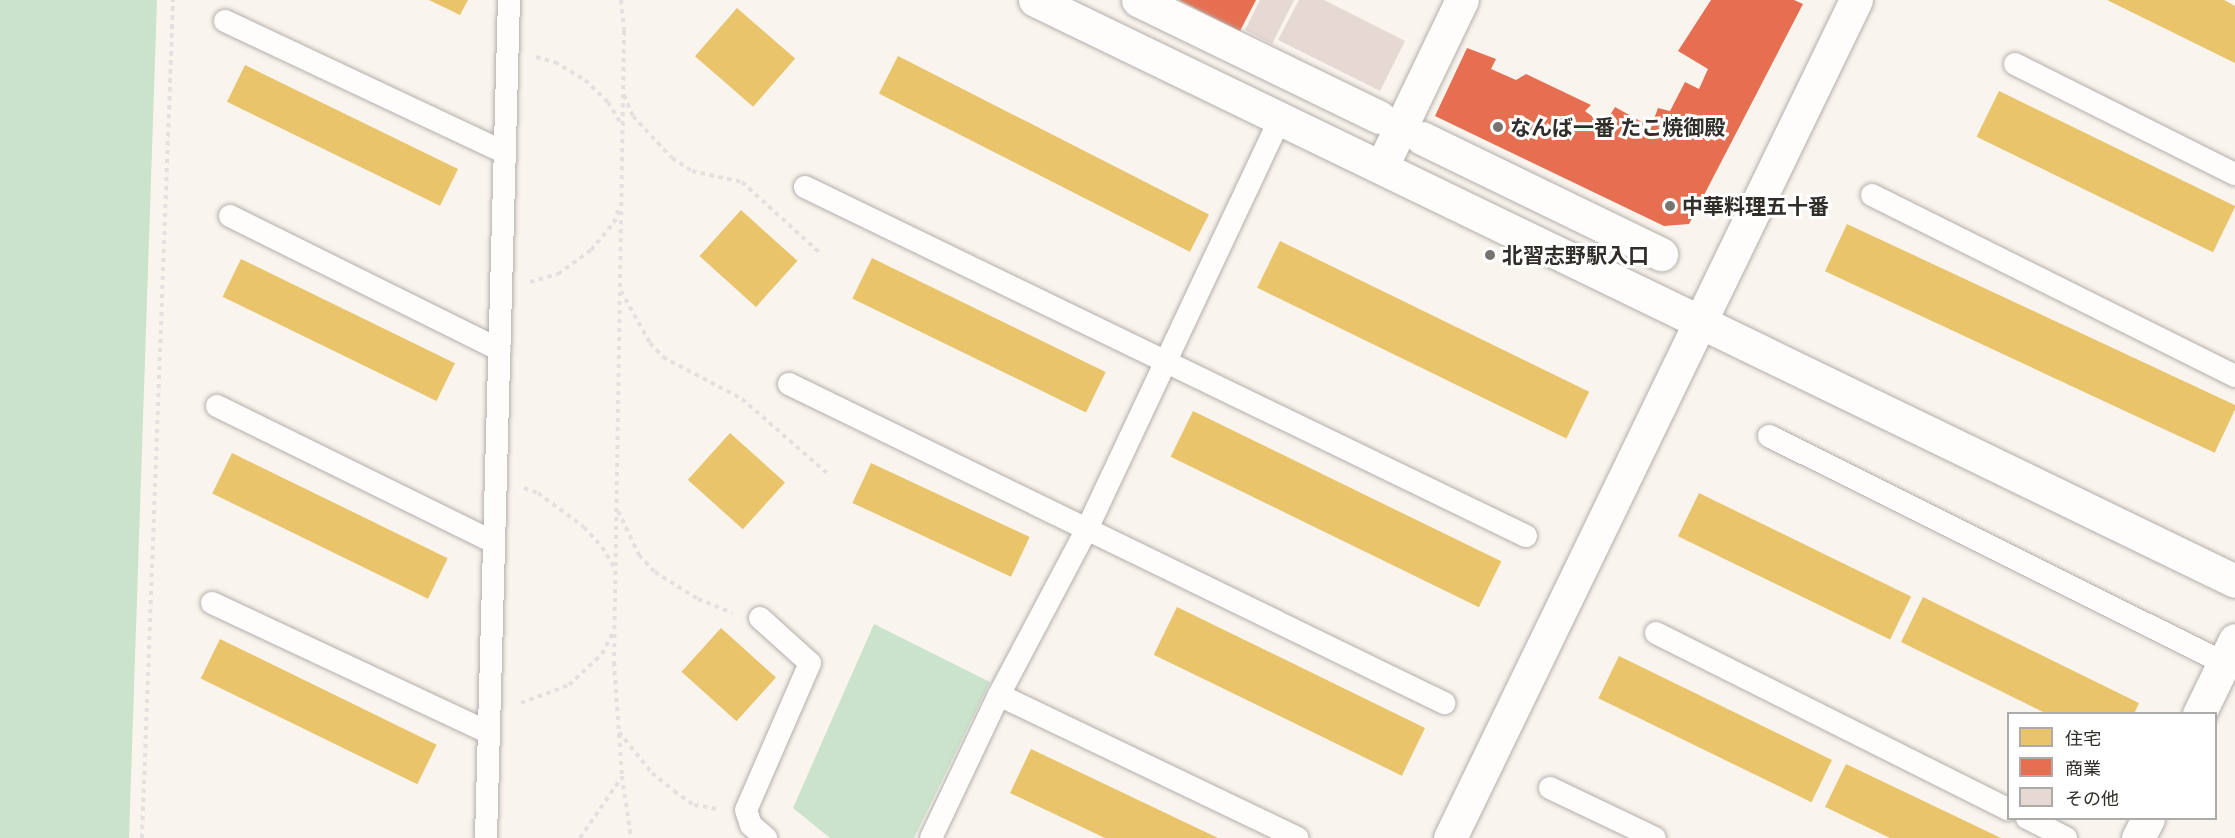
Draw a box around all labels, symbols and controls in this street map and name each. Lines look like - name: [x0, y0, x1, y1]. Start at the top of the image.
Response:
- place label: なんば一番 たこ焼御殿: [1510, 114, 1725, 140]
- marker: なんば一番 たこ焼御殿: [1491, 120, 1505, 134]
- place label: 中華料理五十番: [1682, 193, 1829, 219]
- marker: 中華料理五十番: [1663, 199, 1677, 213]
- place label: 北習志野駅入口: [1502, 242, 1649, 268]
- marker: 北習志野駅入口: [1483, 248, 1497, 262]
- legend: [2007, 712, 2217, 820]
- text: 住宅: [2065, 727, 2101, 749]
- text: 商業: [2065, 757, 2101, 779]
- text: その他: [2065, 787, 2119, 809]

